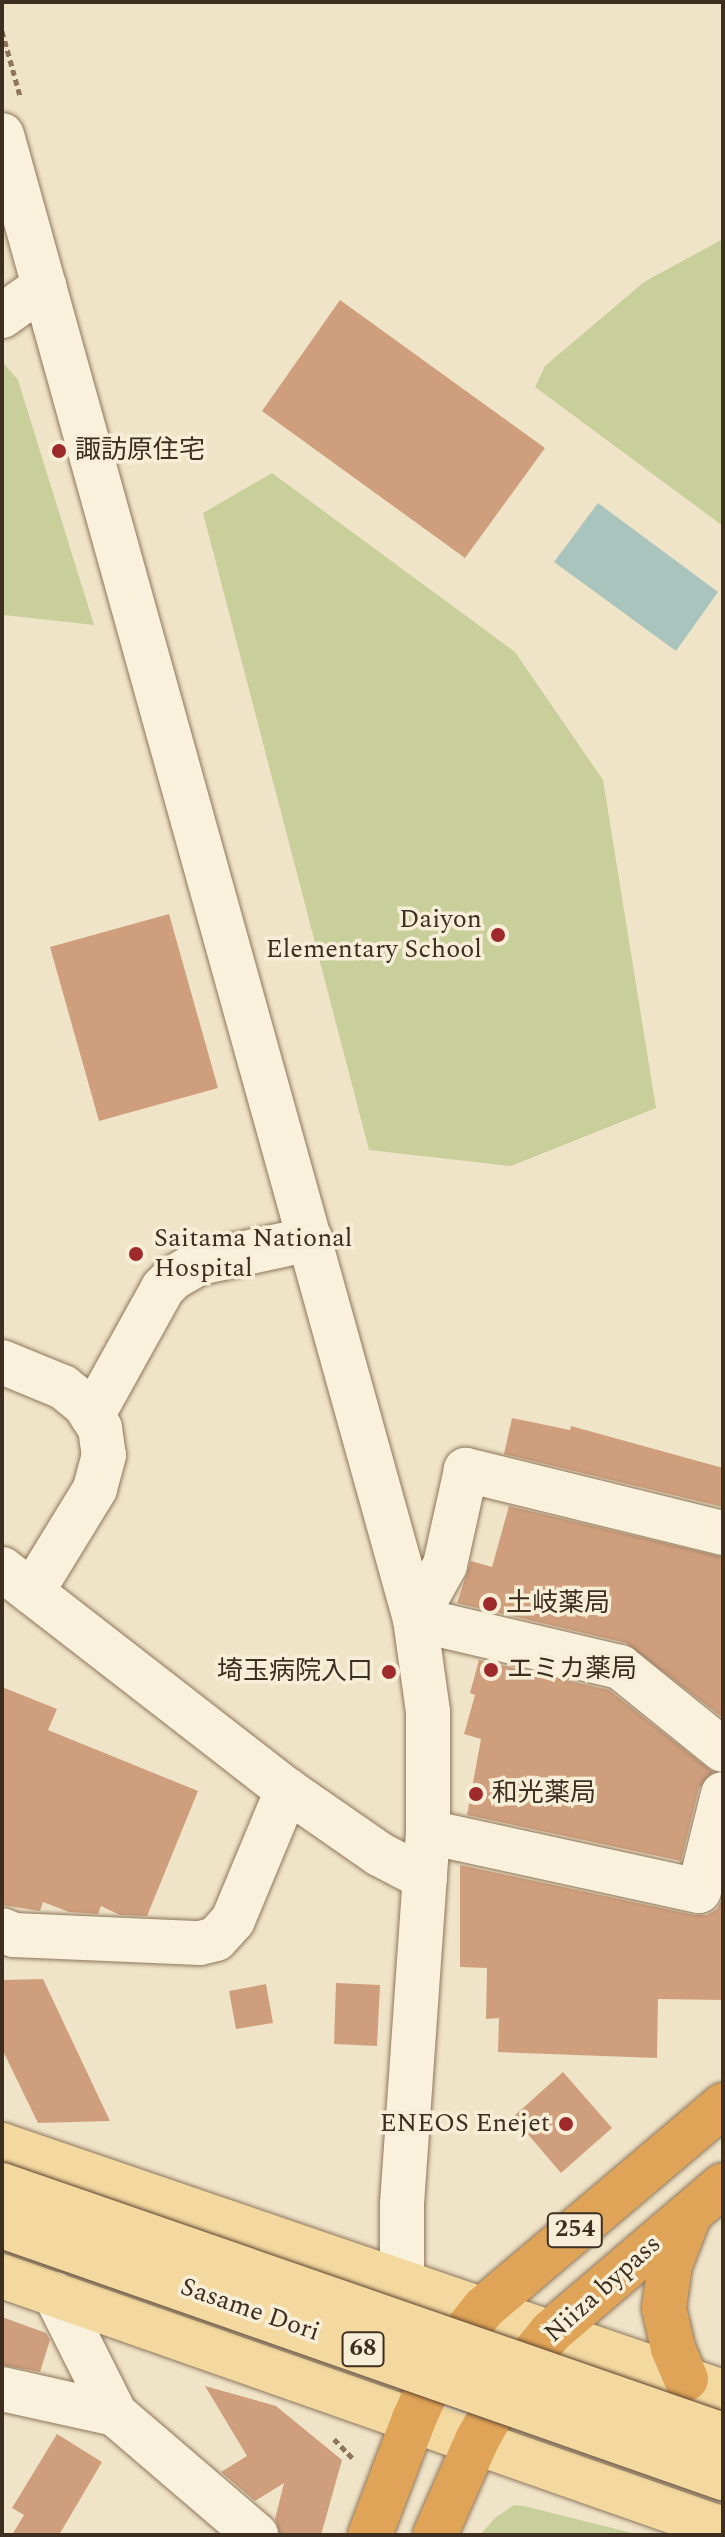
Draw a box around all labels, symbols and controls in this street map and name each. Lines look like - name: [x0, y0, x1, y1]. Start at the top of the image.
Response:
- place label: 諏訪原住宅: [75, 435, 205, 467]
- marker: 諏訪原住宅: [50, 442, 68, 460]
- place label: Daiyon Elementary School: [266, 904, 482, 966]
- marker: Daiyon Elementary School: [489, 926, 507, 944]
- place label: Saitama National Hospital: [154, 1223, 352, 1284]
- marker: Saitama National Hospital: [125, 1243, 147, 1265]
- place label: 土岐薬局: [506, 1588, 610, 1620]
- marker: 土岐薬局: [481, 1595, 499, 1613]
- place label: エミカ薬局: [507, 1654, 637, 1686]
- place label: 埼玉病院入口: [217, 1656, 373, 1688]
- marker: エミカ薬局: [482, 1661, 500, 1679]
- marker: 埼玉病院入口: [380, 1663, 398, 1681]
- place label: 和光薬局: [492, 1778, 596, 1810]
- marker: 和光薬局: [467, 1785, 485, 1803]
- place label: ENEOS Enejet: [380, 2108, 550, 2140]
- marker: ENEOS Enejet: [557, 2115, 575, 2133]
- road number: 254: [545, 2210, 605, 2250]
- street label: Niiza bypass: [538, 2229, 668, 2349]
- street label: Sasame Dori: [176, 2272, 324, 2348]
- road number: 68: [341, 2329, 385, 2369]

